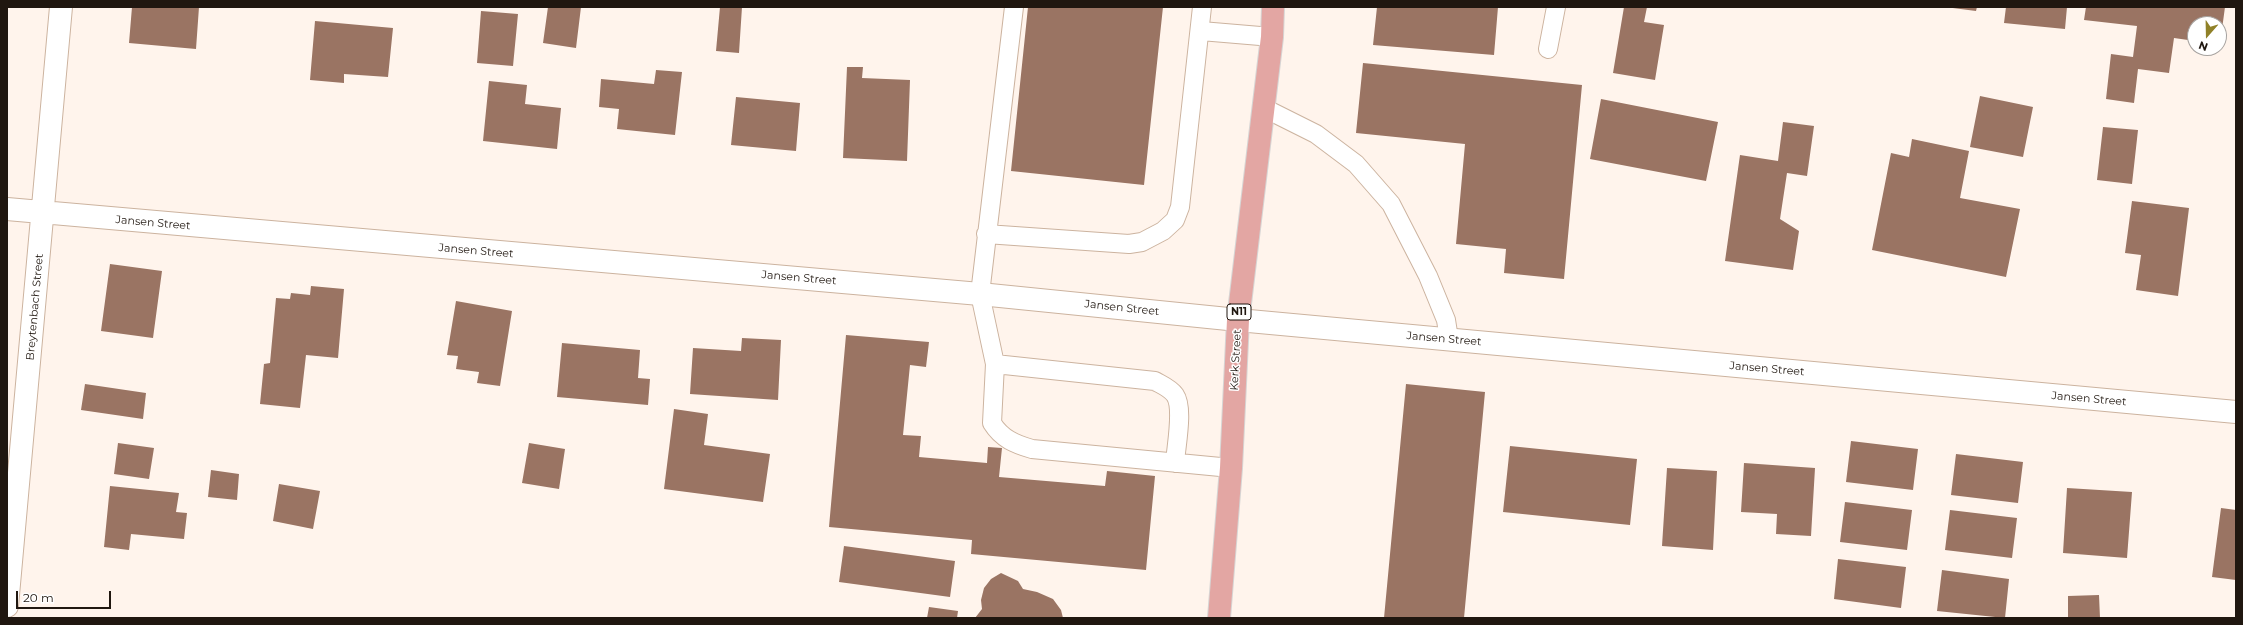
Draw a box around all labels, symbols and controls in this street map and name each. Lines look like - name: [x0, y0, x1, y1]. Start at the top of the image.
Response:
- north arrow: [2187, 16, 2227, 56]
- text: N: [2197, 38, 2210, 54]
- street label: Jansen Street: [115, 213, 191, 233]
- street label: Jansen Street: [438, 241, 514, 261]
- street label: Breytenbach Street: [24, 253, 46, 361]
- street label: Jansen Street: [761, 268, 837, 288]
- street label: Jansen Street: [1084, 298, 1160, 318]
- road number: N11: [1227, 304, 1251, 320]
- street label: Kerk Street: [1228, 329, 1244, 391]
- street label: Jansen Street: [1406, 329, 1482, 349]
- street label: Jansen Street: [1729, 359, 1805, 379]
- street label: Jansen Street: [2051, 389, 2127, 409]
- scale bar: [18, 583, 113, 609]
- text: 20 m: [23, 590, 54, 605]

